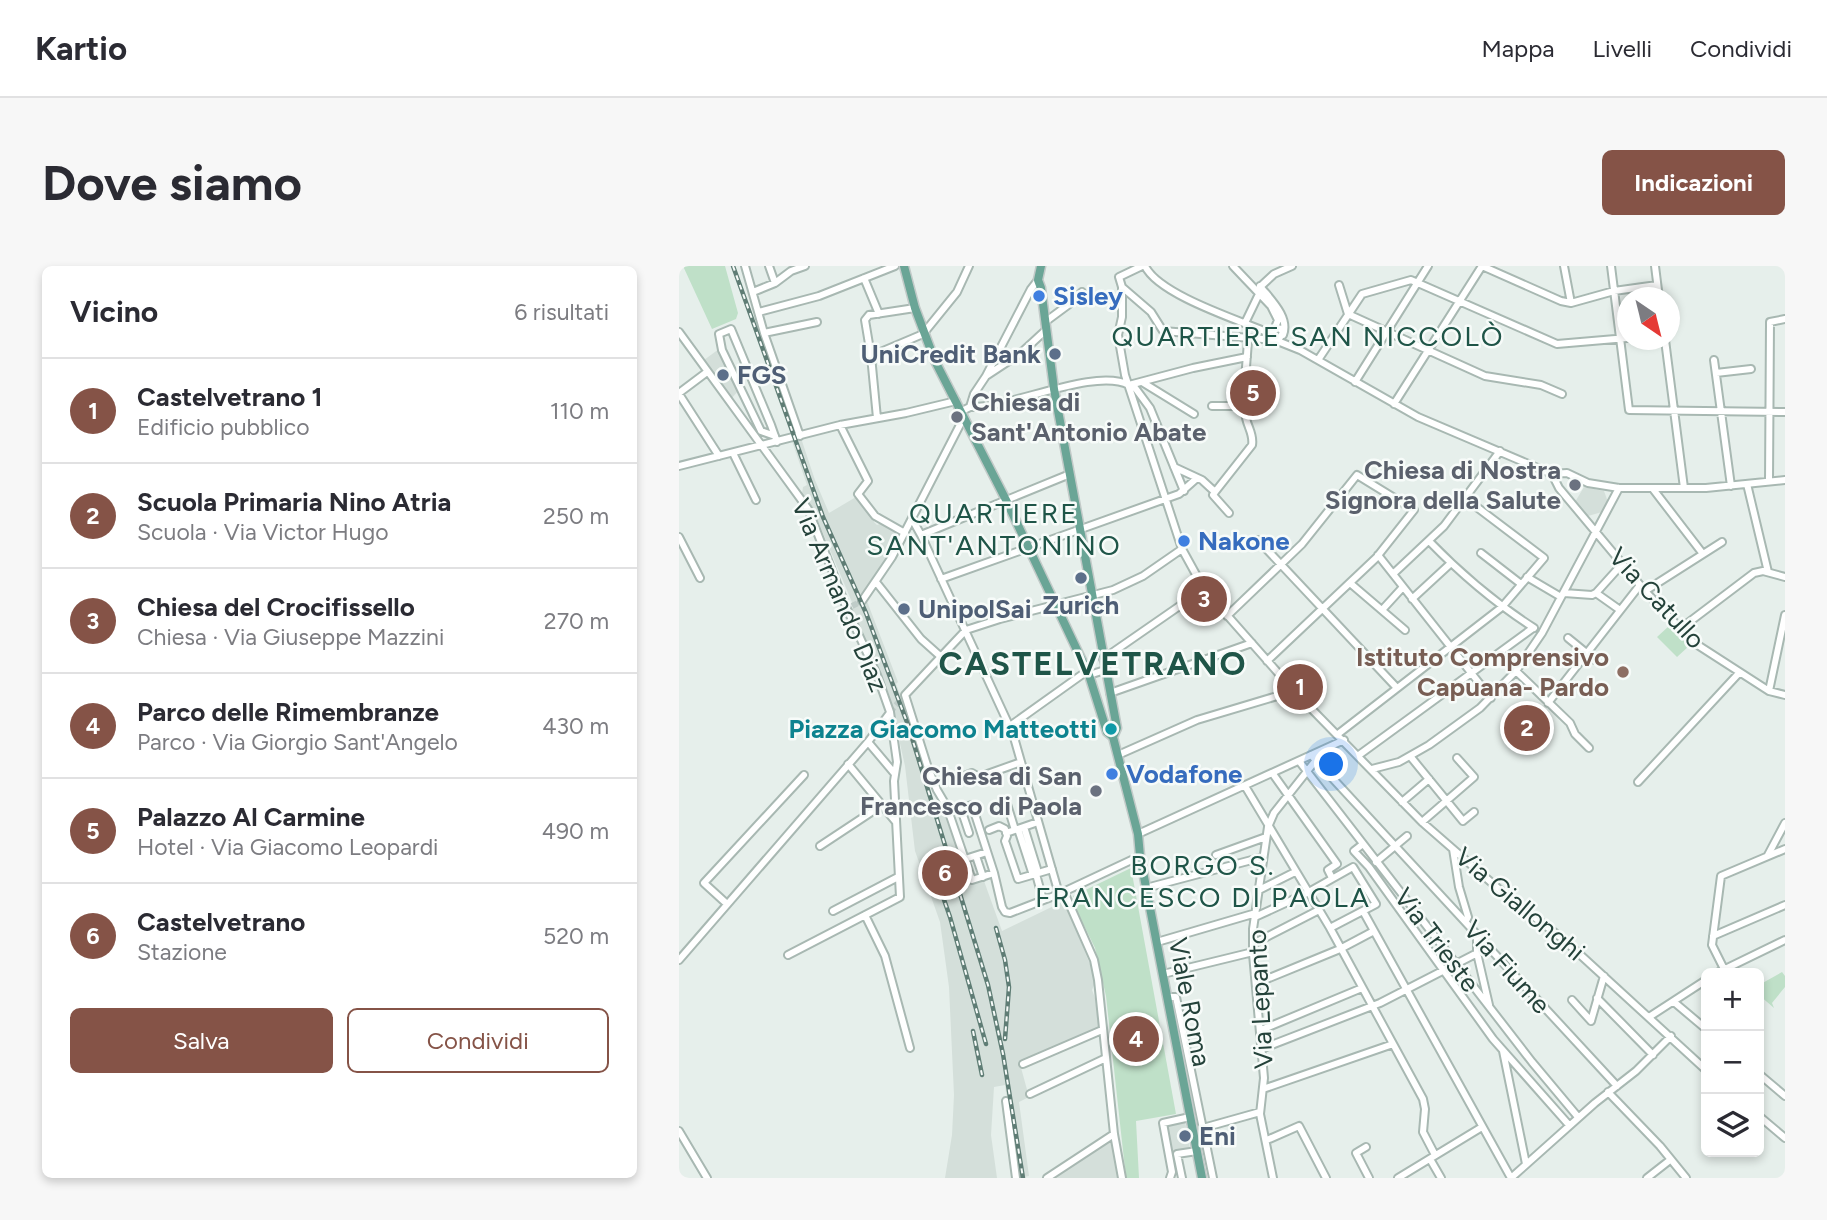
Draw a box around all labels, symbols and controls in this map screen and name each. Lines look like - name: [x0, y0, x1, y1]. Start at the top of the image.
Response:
- text: Kartio: [35, 29, 127, 68]
- text: Mappa: [1481, 34, 1555, 63]
- text: Livelli: [1593, 34, 1652, 63]
- text: Condividi: [1690, 34, 1792, 63]
- button: Indicazioni: [1602, 150, 1785, 215]
- text: Dove siamo: [42, 153, 302, 212]
- place label: Sisley: [1053, 280, 1123, 312]
- north arrow: [1617, 287, 1680, 350]
- marker: Sisley: [1031, 288, 1047, 304]
- text: Vicino: [70, 293, 158, 330]
- text: 6 risultati: [514, 298, 609, 326]
- district label: QUARTIERE SAN NICCOLÒ: [1111, 319, 1505, 353]
- place label: UniCredit Bank: [861, 338, 1041, 370]
- marker: UniCredit Bank: [1047, 346, 1063, 362]
- place label: FGS: [737, 359, 787, 391]
- marker: FGS: [715, 367, 731, 383]
- pin: 5: [1230, 367, 1276, 419]
- text: Castelvetrano 1: [137, 381, 322, 413]
- place label: Chiesa di Sant'Antonio Abate: [971, 386, 1206, 448]
- text: 1: [88, 397, 98, 425]
- text: 110 m: [550, 397, 609, 425]
- marker: Chiesa di Sant'Antonio Abate: [949, 409, 965, 425]
- text: Edificio pubblico: [137, 413, 310, 441]
- place label: Chiesa di Nostra Signora della Salute: [1325, 454, 1561, 516]
- marker: Chiesa di Nostra Signora della Salute: [1567, 477, 1583, 493]
- text: Scuola Primaria Nino Atria: [137, 486, 451, 518]
- street label: Via Armando Diaz: [785, 494, 895, 696]
- district label: QUARTIERE SANT'ANTONINO: [866, 496, 1122, 562]
- text: 2: [86, 502, 100, 530]
- text: 250 m: [543, 502, 609, 530]
- text: Scuola · Via Victor Hugo: [137, 518, 389, 546]
- place label: Nakone: [1198, 525, 1290, 557]
- marker: Nakone: [1176, 533, 1192, 549]
- street label: Via Catullo: [1602, 541, 1712, 655]
- marker: Zurich: [1073, 570, 1089, 586]
- pin: 3: [1181, 573, 1227, 625]
- place label: Zurich: [1043, 589, 1119, 621]
- text: Chiesa del Crocifissello: [137, 591, 415, 623]
- place label: UnipolSai: [918, 593, 1031, 625]
- marker: UnipolSai: [896, 601, 912, 617]
- text: 3: [87, 607, 99, 635]
- text: 270 m: [544, 607, 609, 635]
- text: Chiesa · Via Giuseppe Mazzini: [137, 623, 444, 651]
- place label: Istituto Comprensivo Capuana- Pardo: [1356, 641, 1609, 703]
- district label: CASTELVETRANO: [938, 644, 1248, 683]
- pin: 1: [1277, 661, 1323, 713]
- marker: Istituto Comprensivo Capuana- Pardo: [1615, 664, 1631, 680]
- text: Parco delle Rimembranze: [137, 696, 439, 728]
- pin: 2: [1504, 702, 1550, 754]
- text: 4: [86, 712, 100, 740]
- text: 430 m: [542, 712, 609, 740]
- place label: Piazza Giacomo Matteotti: [789, 713, 1097, 745]
- marker: Piazza Giacomo Matteotti: [1103, 721, 1119, 737]
- text: Parco · Via Giorgio Sant'Angelo: [137, 728, 458, 756]
- your location: [1314, 747, 1348, 781]
- place label: Vodafone: [1126, 758, 1242, 790]
- place label: Chiesa di San Francesco di Paola: [860, 760, 1082, 822]
- marker: Vodafone: [1104, 766, 1120, 782]
- marker: Chiesa di San Francesco di Paola: [1088, 783, 1104, 799]
- text: Palazzo Al Carmine: [137, 801, 365, 833]
- text: 5: [86, 817, 100, 845]
- text: 490 m: [542, 817, 609, 845]
- text: Hotel · Via Giacomo Leopardi: [137, 833, 438, 861]
- street label: Via Giallonghi: [1449, 840, 1591, 968]
- pin: 6: [922, 847, 968, 899]
- district label: BORGO S. FRANCESCO DI PAOLA: [1035, 848, 1371, 914]
- street label: Via Trieste: [1388, 882, 1486, 998]
- text: Castelvetrano: [137, 906, 305, 938]
- street label: Via Fiume: [1457, 914, 1557, 1020]
- text: 6: [86, 922, 100, 950]
- text: 520 m: [543, 922, 609, 950]
- street label: Via Lepanto: [1240, 929, 1280, 1069]
- street label: Viale Roma: [1162, 935, 1218, 1069]
- text: Stazione: [137, 938, 227, 966]
- map controls: [1701, 968, 1764, 1157]
- button: +: [1701, 968, 1764, 1031]
- button: Salva: [70, 1008, 333, 1073]
- button: Condividi: [347, 1008, 609, 1073]
- pin: 4: [1113, 1013, 1159, 1065]
- button: −: [1701, 1031, 1764, 1094]
- button: layers: [1701, 1094, 1764, 1157]
- place label: Eni: [1199, 1120, 1236, 1152]
- marker: Eni: [1177, 1128, 1193, 1144]

